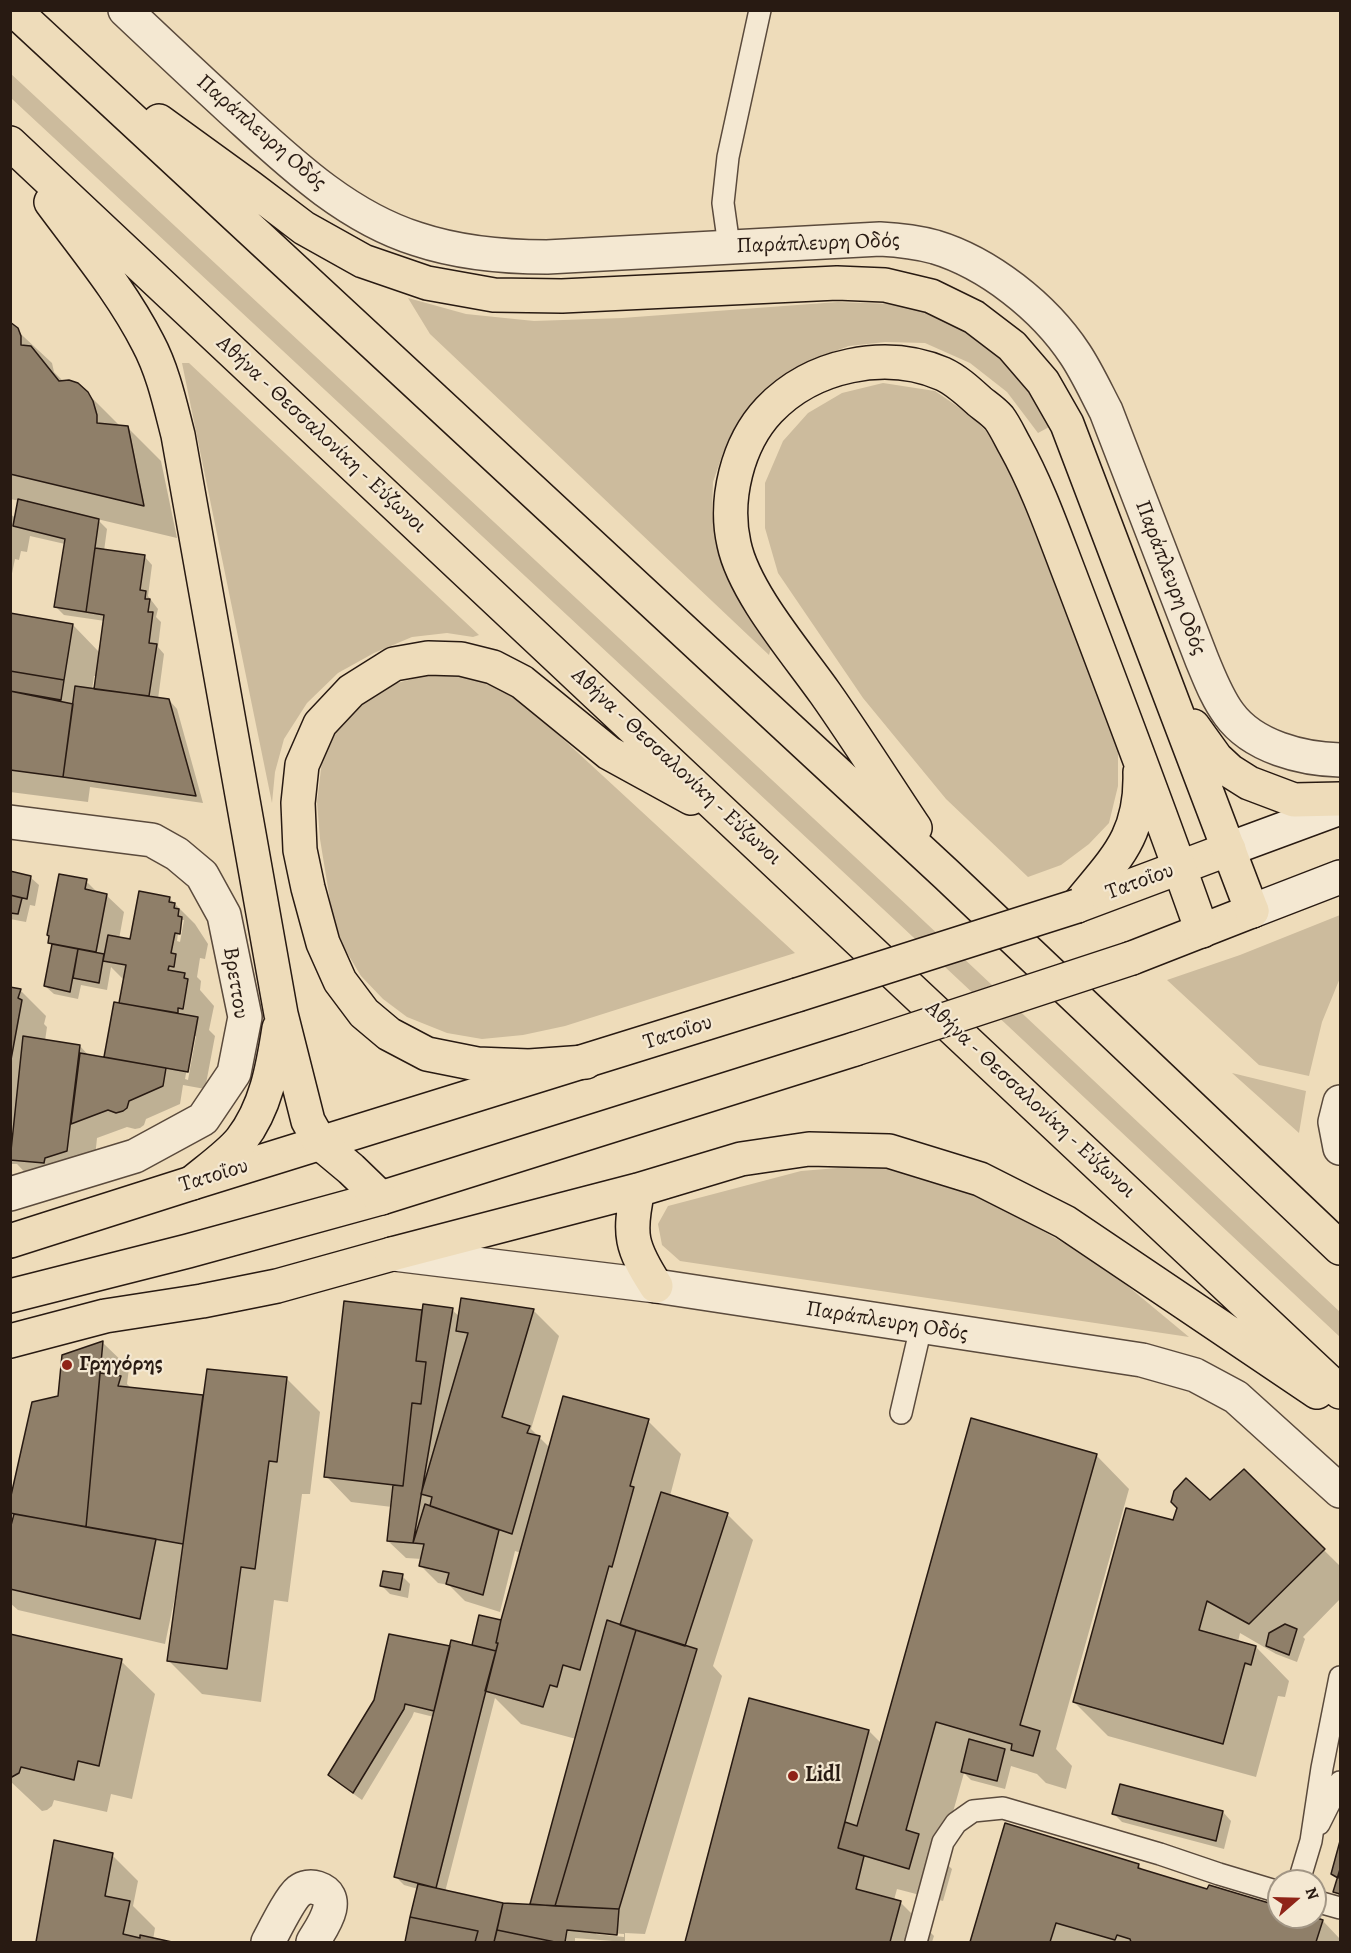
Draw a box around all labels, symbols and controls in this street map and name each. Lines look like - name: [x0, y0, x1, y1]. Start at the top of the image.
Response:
- street label: Παράπλευρη Οδός: [191, 69, 331, 197]
- street label: Παράπλευρη Οδός: [736, 228, 900, 260]
- street label: Αθήνα - Θεσσαλονίκη - Εύζωνοι: [211, 331, 431, 539]
- street label: Παράπλευρη Οδός: [1128, 497, 1212, 659]
- street label: Αθήνα - Θεσσαλονίκη - Εύζωνοι: [566, 663, 786, 871]
- street label: Τατοΐου: [1102, 858, 1178, 906]
- street label: Βρεττου: [216, 945, 254, 1021]
- street label: Αθήνα - Θεσσαλονίκη - Εύζωνοι: [920, 996, 1140, 1204]
- street label: Τατοΐου: [640, 1010, 716, 1056]
- street label: Τατοΐου: [176, 1153, 252, 1199]
- street label: Παράπλευρη Οδός: [804, 1296, 970, 1348]
- place label: Γρηγόρης: [79, 1352, 163, 1378]
- marker: Γρηγόρης: [60, 1358, 74, 1372]
- place label: Lidl: [805, 1763, 841, 1789]
- marker: Lidl: [786, 1769, 800, 1783]
- north arrow: [1267, 1869, 1327, 1929]
- text: N: [1300, 1884, 1324, 1903]

